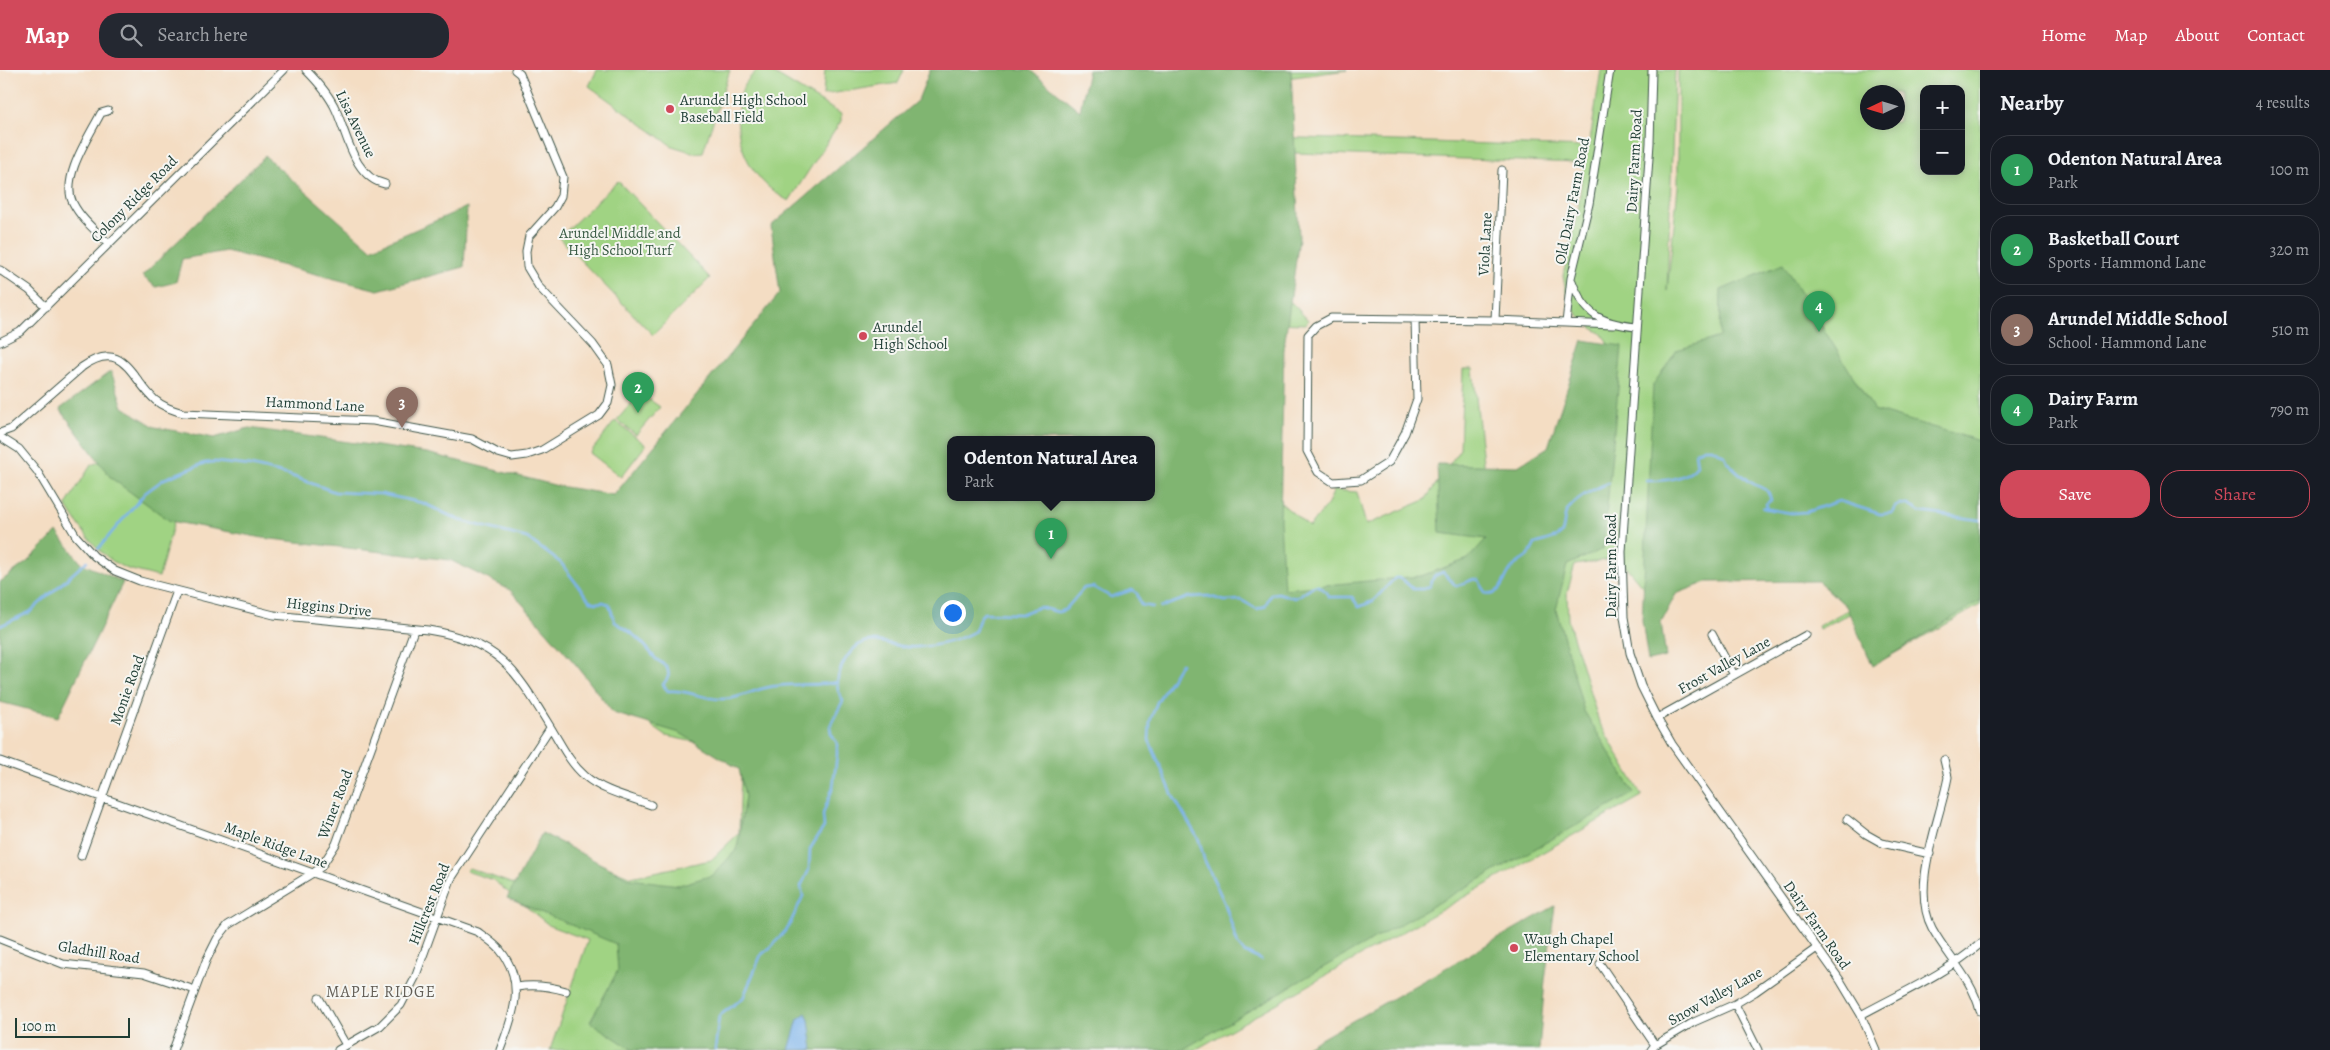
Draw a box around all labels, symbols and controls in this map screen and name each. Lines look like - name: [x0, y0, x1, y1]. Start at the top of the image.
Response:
- search box: [99, 13, 449, 58]
- text: Map: [25, 19, 69, 51]
- icon: search: [117, 21, 145, 49]
- text: Search here: [157, 22, 248, 48]
- text: Home: [2041, 23, 2086, 47]
- text: Map: [2114, 23, 2147, 47]
- text: About: [2175, 23, 2219, 47]
- text: Contact: [2247, 23, 2305, 47]
- north arrow: [1860, 85, 1905, 130]
- map controls: [1920, 85, 1965, 175]
- button: +: [1920, 85, 1965, 130]
- street label: Lisa Avenue: [331, 87, 381, 161]
- text: Nearby: [2000, 89, 2063, 117]
- place label: Arundel High School Baseball Field: [679, 90, 807, 127]
- text: 4 results: [2256, 92, 2310, 114]
- marker: Arundel High School Baseball Field: [664, 103, 676, 115]
- street label: Dairy Farm Road: [1621, 108, 1647, 213]
- button: −: [1920, 130, 1965, 175]
- street label: Old Dairy Farm Road: [1550, 135, 1594, 266]
- text: Odenton Natural Area: [2048, 146, 2222, 172]
- street label: Colony Ridge Road: [86, 151, 182, 247]
- text: 1: [2014, 159, 2020, 181]
- text: 100 m: [2270, 159, 2309, 181]
- text: Park: [2048, 172, 2078, 194]
- street label: Viola Lane: [1473, 212, 1497, 277]
- park label: Arundel Middle and High School Turf: [558, 223, 682, 260]
- text: Basketball Court: [2048, 226, 2179, 252]
- text: 2: [2013, 239, 2021, 261]
- text: 320 m: [2270, 239, 2309, 261]
- text: Sports · Hammond Lane: [2048, 252, 2206, 274]
- pin: 4: [1803, 291, 1835, 332]
- text: Arundel Middle School: [2048, 306, 2227, 332]
- place label: Arundel High School: [872, 317, 948, 354]
- text: 3: [2014, 319, 2020, 341]
- text: 510 m: [2272, 319, 2309, 341]
- marker: Arundel High School: [857, 330, 869, 342]
- text: School · Hammond Lane: [2048, 332, 2207, 354]
- pin: 2: [622, 372, 654, 413]
- text: Dairy Farm: [2048, 386, 2138, 412]
- pin: 3: [386, 387, 418, 428]
- street label: Hammond Lane: [265, 391, 365, 417]
- text: 4: [2013, 399, 2021, 421]
- text: 790 m: [2270, 399, 2309, 421]
- text: Park: [2048, 412, 2078, 434]
- popup: [947, 436, 1155, 501]
- text: Odenton Natural Area: [964, 445, 1138, 471]
- button: Save: [2000, 470, 2150, 518]
- button: Share: [2160, 470, 2310, 518]
- text: Park: [964, 471, 994, 493]
- street label: Dairy Farm Road: [1601, 513, 1621, 618]
- pin: 1: [1035, 518, 1067, 559]
- street label: Higgins Drive: [285, 593, 373, 621]
- your location: [940, 600, 966, 626]
- street label: Frost Valley Lane: [1674, 631, 1774, 699]
- street label: Monie Road: [105, 651, 149, 728]
- street label: Winer Road: [312, 766, 358, 842]
- street label: Maple Ridge Lane: [221, 817, 331, 873]
- street label: Hillcrest Road: [404, 859, 455, 948]
- street label: Dairy Farm Road: [1779, 877, 1856, 974]
- place label: Waugh Chapel Elementary School: [1523, 929, 1639, 966]
- street label: Gladhill Road: [57, 936, 142, 968]
- marker: Waugh Chapel Elementary School: [1508, 942, 1520, 954]
- street label: Snow Valley Lane: [1664, 962, 1766, 1030]
- district label: MAPLE RIDGE: [326, 981, 436, 1003]
- scale bar: [15, 1015, 130, 1038]
- text: 100 m: [22, 1017, 56, 1036]

